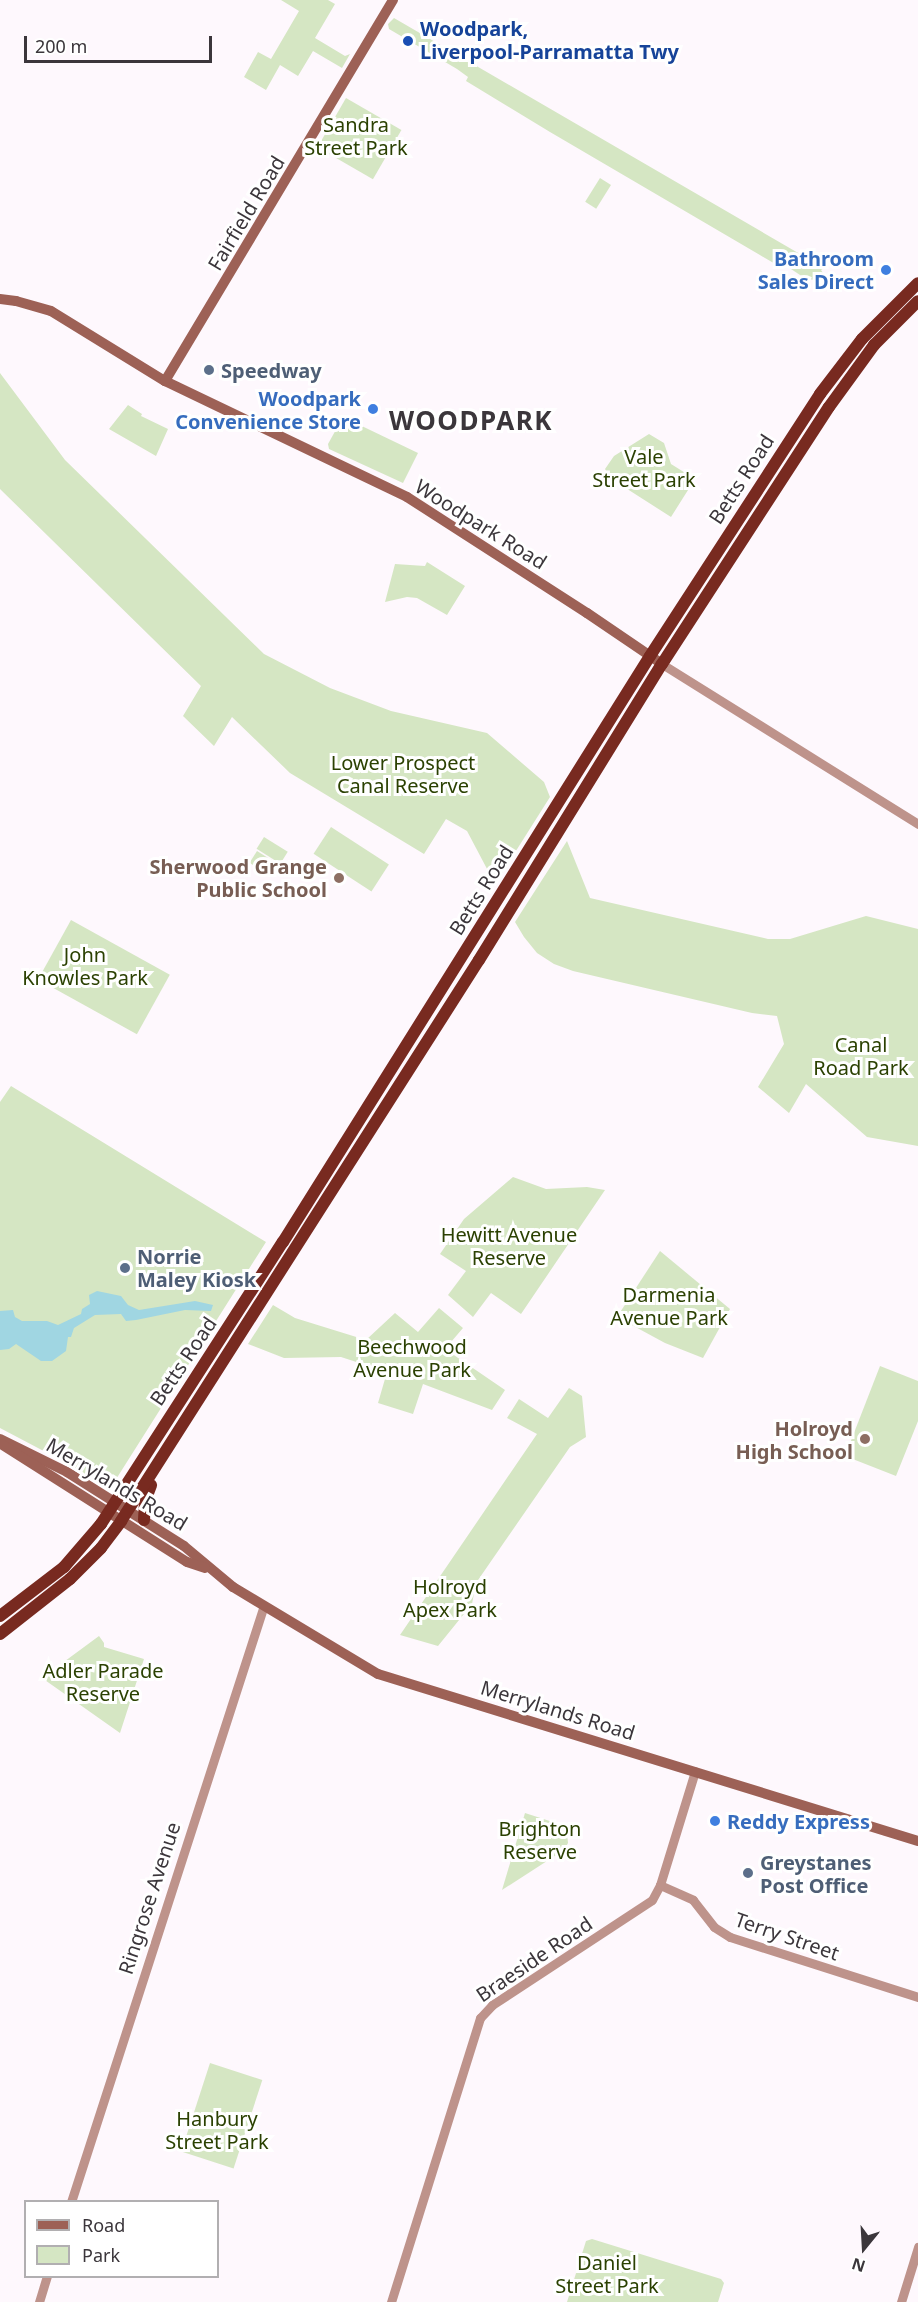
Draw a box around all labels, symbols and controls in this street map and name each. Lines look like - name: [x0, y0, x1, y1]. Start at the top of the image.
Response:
- place label: Woodpark, Liverpool-Parramatta Twy: [420, 17, 679, 64]
- scale bar: [27, 24, 214, 62]
- text: 200 m: [35, 34, 87, 58]
- marker: Woodpark, Liverpool-Parramatta Twy: [401, 34, 415, 48]
- park label: Sandra Street Park: [304, 113, 408, 160]
- street label: Fairfield Road: [202, 152, 290, 274]
- place label: Bathroom Sales Direct: [758, 246, 874, 293]
- marker: Bathroom Sales Direct: [879, 263, 893, 277]
- place label: Speedway: [221, 358, 322, 382]
- marker: Speedway: [202, 363, 216, 377]
- place label: Woodpark Convenience Store: [175, 386, 361, 433]
- marker: Woodpark Convenience Store: [366, 402, 380, 416]
- district label: WOODPARK: [389, 405, 553, 437]
- street label: Betts Road: [703, 430, 779, 528]
- park label: Vale Street Park: [592, 444, 696, 491]
- street label: Woodpark Road: [411, 474, 551, 574]
- park label: Lower Prospect Canal Reserve: [331, 750, 475, 797]
- street label: Betts Road: [444, 841, 518, 939]
- place label: Sherwood Grange Public School: [150, 855, 327, 902]
- marker: Sherwood Grange Public School: [332, 871, 346, 885]
- park label: John Knowles Park: [22, 942, 148, 989]
- park label: Canal Road Park: [813, 1033, 909, 1080]
- park label: Hewitt Avenue Reserve: [441, 1222, 577, 1269]
- place label: Norrie Maley Kiosk: [137, 1244, 256, 1291]
- marker: Norrie Maley Kiosk: [118, 1261, 132, 1275]
- park label: Darmenia Avenue Park: [610, 1282, 728, 1329]
- street label: Betts Road: [145, 1312, 221, 1410]
- park label: Beechwood Avenue Park: [353, 1335, 471, 1382]
- place label: Holroyd High School: [736, 1416, 853, 1463]
- marker: Holroyd High School: [858, 1432, 872, 1446]
- street label: Merrylands Road: [42, 1433, 192, 1535]
- park label: Holroyd Apex Park: [403, 1575, 497, 1622]
- park label: Adler Parade Reserve: [43, 1658, 163, 1705]
- street label: Merrylands Road: [478, 1675, 638, 1745]
- place label: Reddy Express: [727, 1809, 870, 1833]
- marker: Reddy Express: [708, 1814, 722, 1828]
- park label: Brighton Reserve: [499, 1817, 581, 1864]
- street label: Ringrose Avenue: [113, 1819, 185, 1977]
- place label: Greystanes Post Office: [760, 1850, 872, 1897]
- marker: Greystanes Post Office: [741, 1866, 755, 1880]
- street label: Terry Street: [732, 1907, 842, 1965]
- street label: Braeside Road: [471, 1911, 597, 2007]
- park label: Hanbury Street Park: [165, 2106, 269, 2153]
- legend: [24, 2200, 219, 2278]
- text: Road: [82, 2213, 125, 2237]
- north arrow: [834, 2218, 894, 2278]
- text: Park: [82, 2243, 120, 2267]
- park label: Daniel Street Park: [555, 2250, 659, 2297]
- text: N: [849, 2253, 868, 2278]

